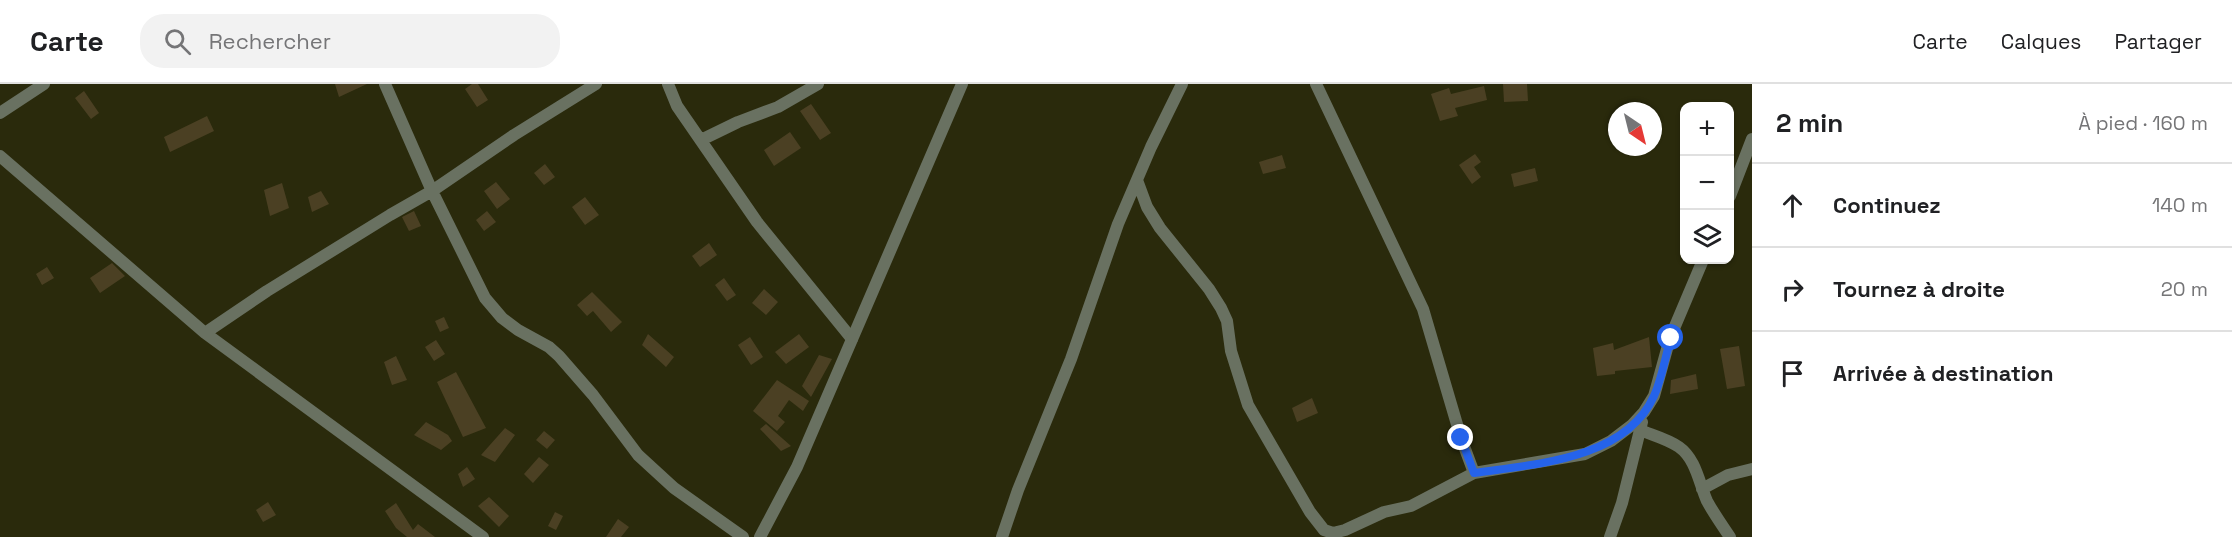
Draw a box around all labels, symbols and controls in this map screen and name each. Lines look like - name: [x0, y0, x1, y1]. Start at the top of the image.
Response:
- search box: [140, 14, 560, 68]
- text: Carte: [30, 23, 104, 59]
- icon: search: [161, 25, 194, 58]
- text: Rechercher: [209, 27, 331, 55]
- text: Carte: [1913, 28, 1968, 55]
- text: Calques: [2001, 28, 2081, 55]
- text: Partager: [2114, 28, 2202, 55]
- north arrow: [1608, 102, 1662, 156]
- map controls: [1680, 102, 1734, 264]
- button: +: [1680, 102, 1734, 156]
- text: 2 min: [1776, 106, 1843, 140]
- text: À pied · 160 m: [2078, 110, 2208, 136]
- button: −: [1680, 156, 1734, 210]
- icon: ahead: [1776, 189, 1809, 222]
- text: Continuez: [1833, 191, 1941, 219]
- text: 140 m: [2152, 192, 2208, 218]
- button: layers: [1680, 210, 1734, 264]
- icon: right: [1776, 273, 1809, 306]
- text: Tournez à droite: [1833, 275, 2005, 303]
- text: 20 m: [2161, 276, 2208, 302]
- route start: [1657, 324, 1683, 350]
- icon: arrive: [1776, 357, 1809, 390]
- text: Arrivée à destination: [1833, 359, 2054, 387]
- route end: [1447, 424, 1473, 450]

